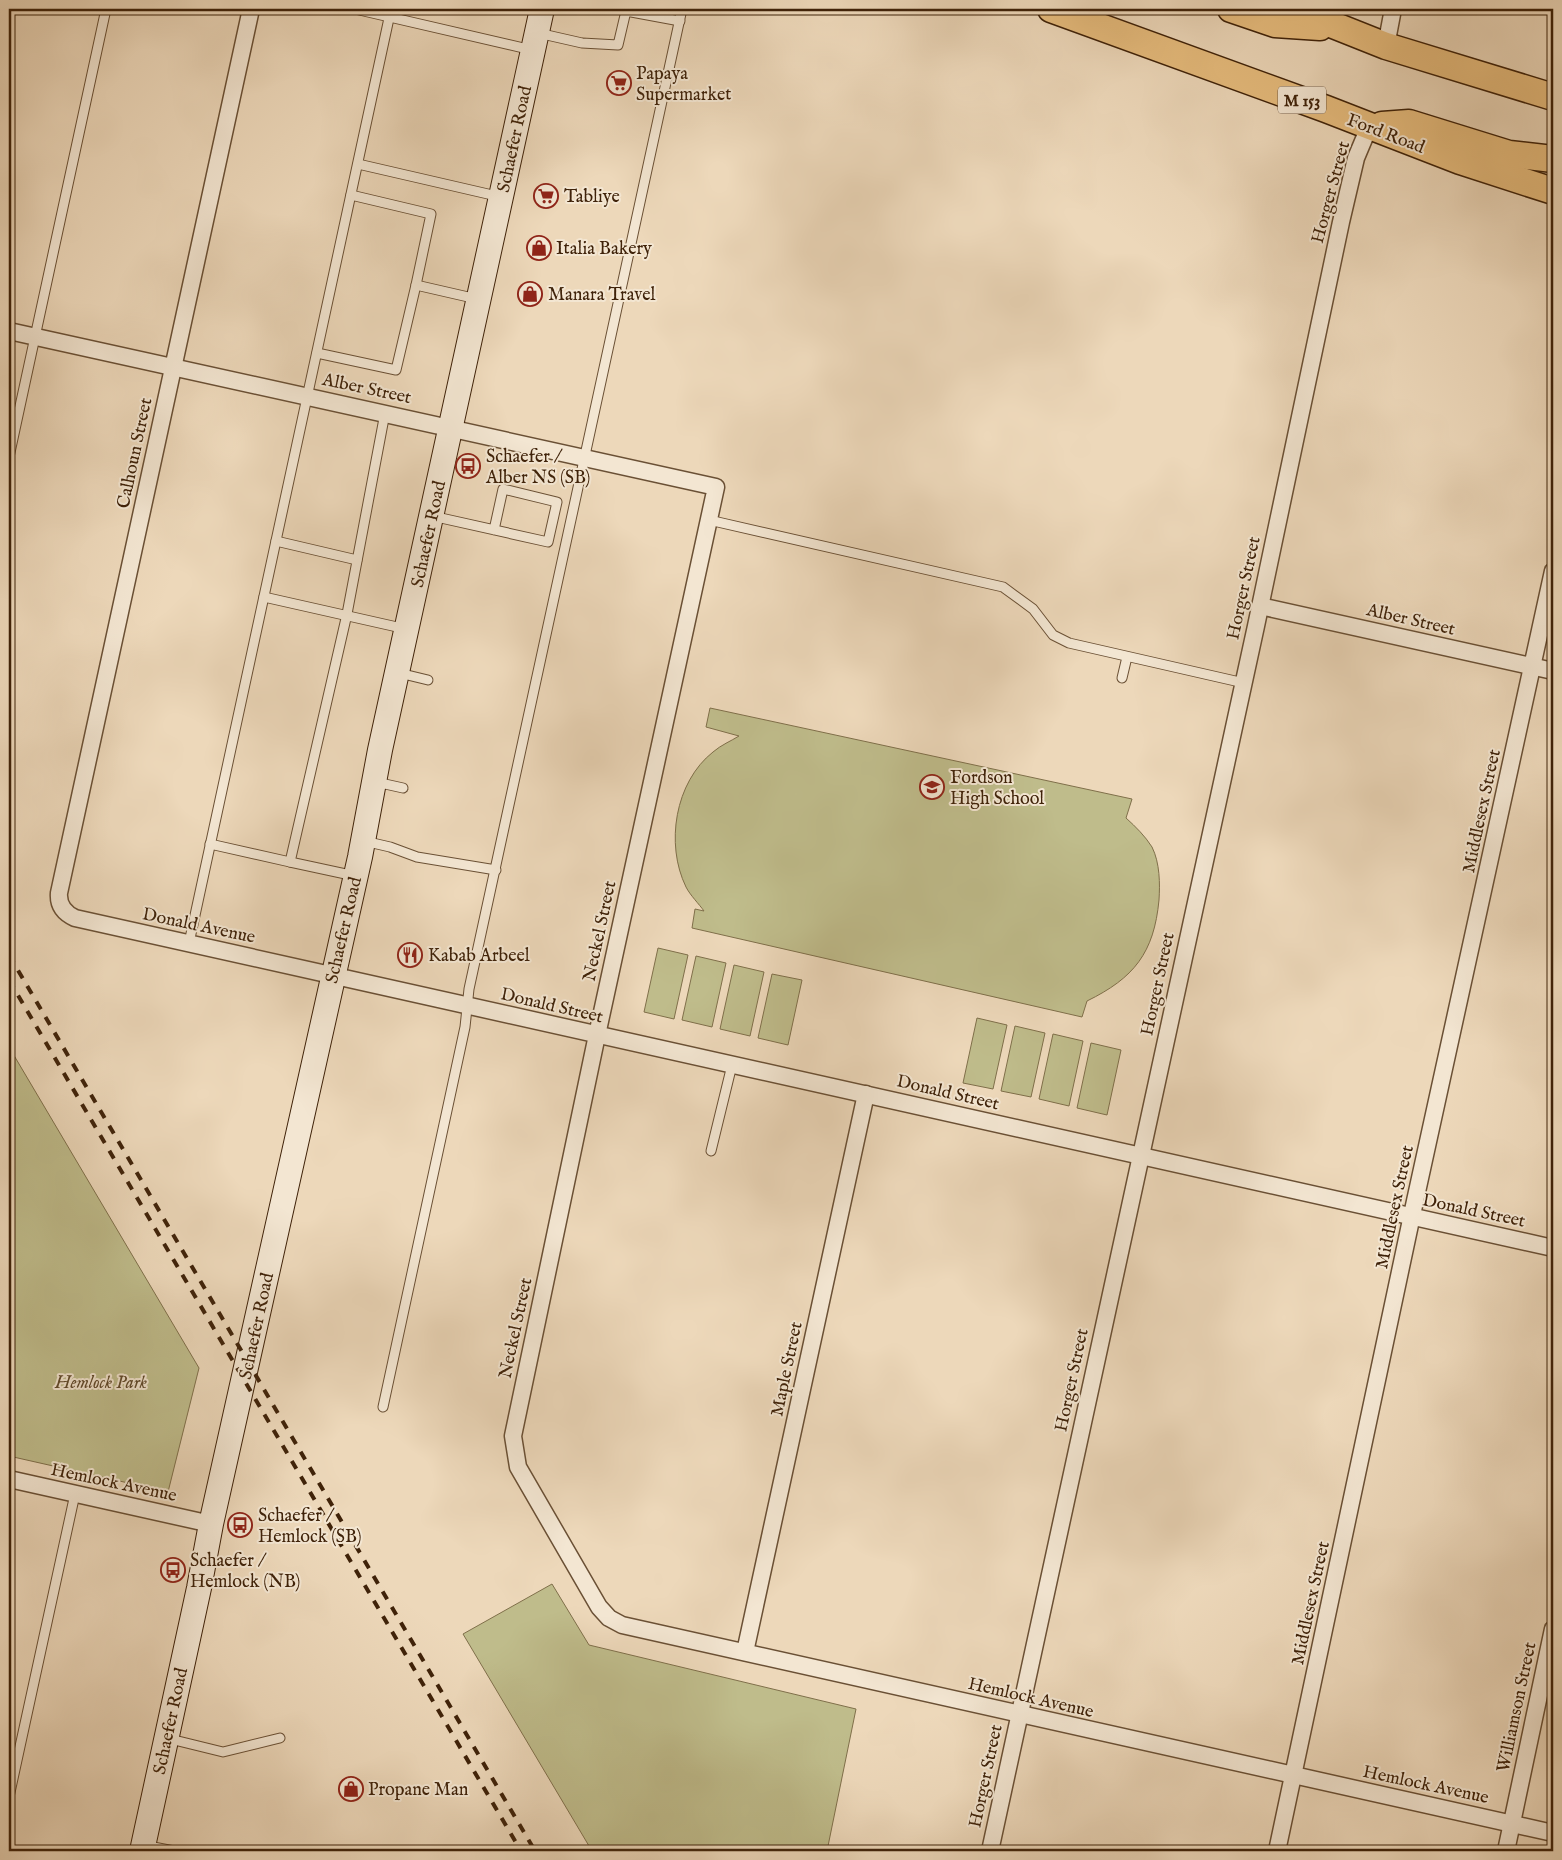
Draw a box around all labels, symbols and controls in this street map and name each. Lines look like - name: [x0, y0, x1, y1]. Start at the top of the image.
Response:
- place label: Papaya Supermarket: [636, 63, 731, 107]
- supermarket icon: Papaya Supermarket: [606, 70, 632, 96]
- street label: Schaefer Road: [493, 83, 538, 195]
- road number: M 153: [1278, 86, 1326, 114]
- street label: Ford Road: [1343, 109, 1428, 160]
- street label: Horger Street: [1307, 139, 1356, 246]
- supermarket icon: Tabliye: [533, 183, 559, 209]
- place label: Tabliye: [564, 186, 620, 209]
- shop icon: Italia Bakery: [526, 235, 552, 261]
- place label: Italia Bakery: [556, 238, 652, 261]
- shop icon: Manara Travel: [517, 281, 543, 307]
- place label: Manara Travel: [548, 284, 655, 307]
- street label: Alber Street: [319, 369, 413, 410]
- street label: Calhoun Street: [113, 396, 158, 511]
- place label: Schaefer / Alber NS (SB): [485, 446, 590, 490]
- bus stop icon: Schaefer / Alber NS (SB): [455, 453, 481, 479]
- street label: Schaefer Road: [407, 478, 452, 590]
- street label: Horger Street: [1222, 535, 1267, 642]
- street label: Alber Street: [1363, 599, 1457, 642]
- street label: Middlesex Street: [1458, 747, 1507, 875]
- place label: Fordson High School: [950, 767, 1044, 811]
- school or university icon: Fordson High School: [919, 774, 945, 800]
- street label: Schaefer Road: [321, 874, 368, 986]
- street label: Neckel Street: [579, 879, 622, 984]
- street label: Donald Avenue: [140, 903, 257, 950]
- street label: Horger Street: [1136, 931, 1181, 1038]
- restaurant icon: Kabab Arbeel: [397, 942, 423, 968]
- place label: Kabab Arbeel: [428, 945, 530, 968]
- street label: Donald Street: [498, 983, 605, 1029]
- street label: Donald Street: [894, 1070, 1001, 1116]
- street label: Middlesex Street: [1371, 1143, 1420, 1271]
- street label: Donald Street: [1420, 1189, 1527, 1234]
- street label: Schaefer Road: [235, 1270, 280, 1382]
- street label: Neckel Street: [495, 1276, 538, 1381]
- street label: Maple Street: [766, 1320, 809, 1419]
- street label: Horger Street: [1050, 1327, 1095, 1434]
- park label: Hemlock Park: [54, 1372, 147, 1395]
- street label: Hemlock Avenue: [49, 1459, 179, 1508]
- place label: Schaefer / Hemlock (SB): [258, 1505, 362, 1549]
- bus stop icon: Schaefer / Hemlock (SB): [227, 1512, 253, 1538]
- street label: Middlesex Street: [1287, 1539, 1336, 1667]
- place label: Schaefer / Hemlock (NB): [190, 1550, 300, 1594]
- bus stop icon: Schaefer / Hemlock (NB): [160, 1557, 186, 1583]
- street label: Williamson Street: [1492, 1640, 1542, 1775]
- street label: Schaefer Road: [149, 1665, 194, 1777]
- street label: Hemlock Avenue: [966, 1673, 1096, 1724]
- street label: Horger Street: [964, 1723, 1009, 1830]
- street label: Hemlock Avenue: [1361, 1761, 1491, 1810]
- shop icon: Propane Man: [338, 1776, 364, 1802]
- place label: Propane Man: [368, 1779, 469, 1802]

